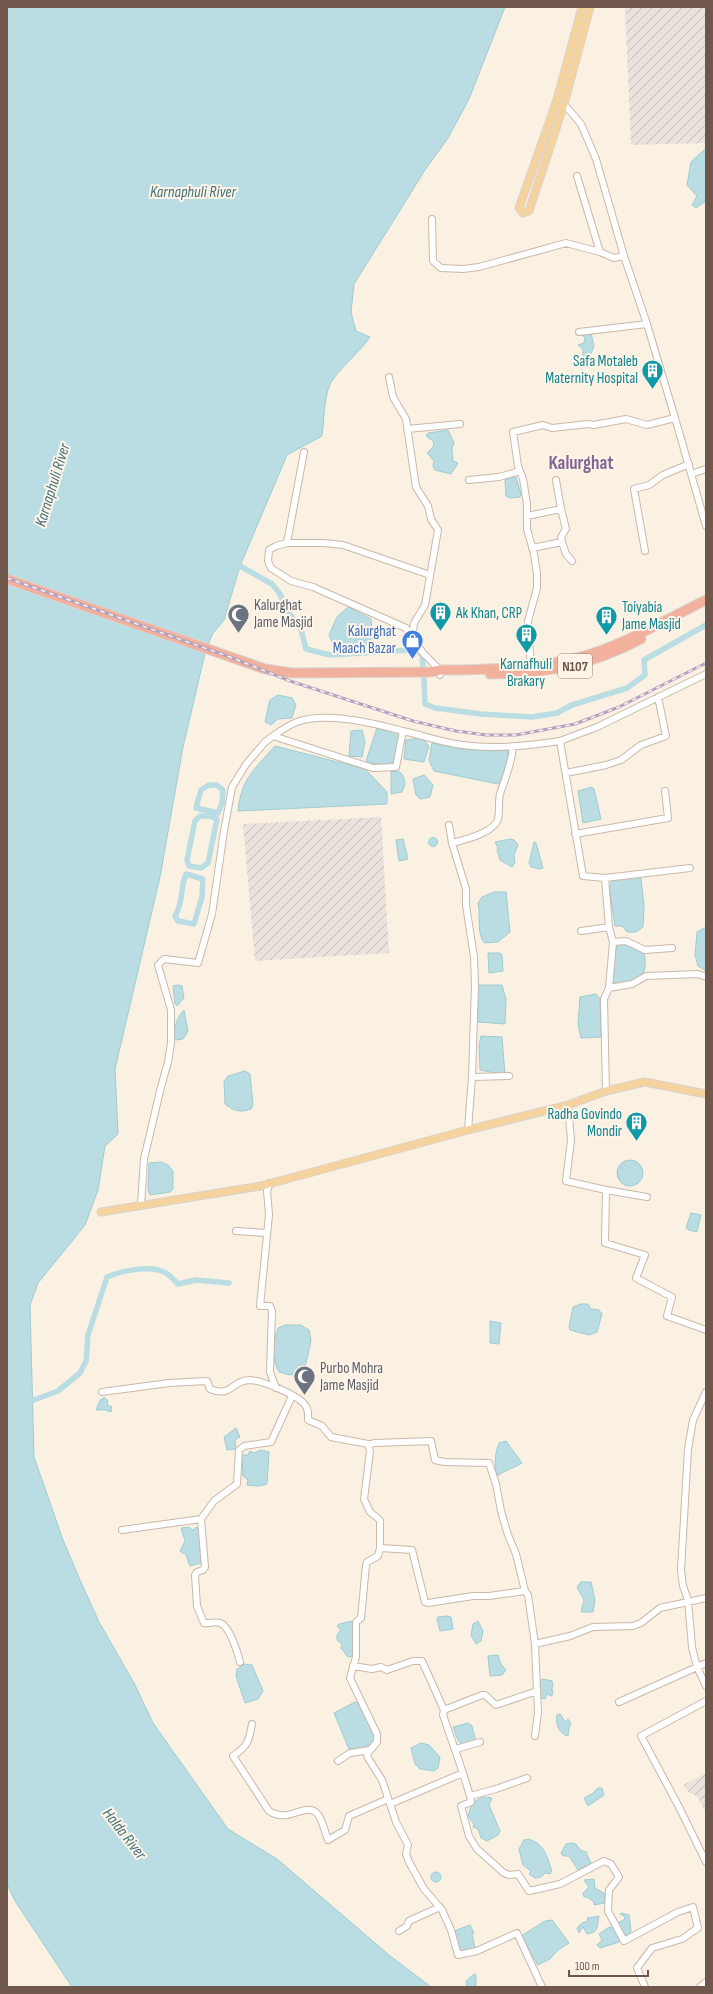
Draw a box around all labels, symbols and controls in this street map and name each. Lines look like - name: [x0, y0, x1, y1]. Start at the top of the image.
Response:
- water label: Karnaphuli River: [150, 183, 237, 202]
- place label: Safa Motaleb Maternity Hospital: [545, 352, 638, 388]
- building icon: Safa Motaleb Maternity Hospital: [640, 357, 666, 390]
- water label: Karnaphuli River: [31, 441, 75, 529]
- district label: Kalurghat: [548, 452, 614, 475]
- place label: Kalurghat Jame Masjid: [253, 596, 313, 632]
- place label: Toiyabia Jame Masjid: [621, 598, 681, 634]
- building icon: Ak Khan, CRP: [427, 600, 453, 633]
- mosque icon: Kalurghat Jame Masjid: [225, 601, 251, 634]
- building icon: Toiyabia Jame Masjid: [593, 603, 619, 636]
- place label: Ak Khan, CRP: [455, 604, 522, 623]
- place label: Kalurghat Maach Bazar: [333, 622, 397, 658]
- building icon: Karnafhuli Brakary: [513, 622, 539, 655]
- shop icon: Kalurghat Maach Bazar: [399, 627, 425, 660]
- road number: N107: [558, 654, 592, 678]
- place label: Karnafhuli Brakary: [500, 655, 552, 691]
- place label: Radha Govindo Mondir: [548, 1105, 623, 1141]
- building icon: Radha Govindo Mondir: [624, 1110, 650, 1143]
- place label: Purbo Mohra Jame Masjid: [319, 1359, 383, 1395]
- mosque icon: Purbo Mohra Jame Masjid: [291, 1364, 317, 1397]
- water label: Halda River: [98, 1805, 150, 1864]
- scale bar: [569, 1952, 648, 1978]
- text: 100 m: [575, 1959, 600, 1974]

